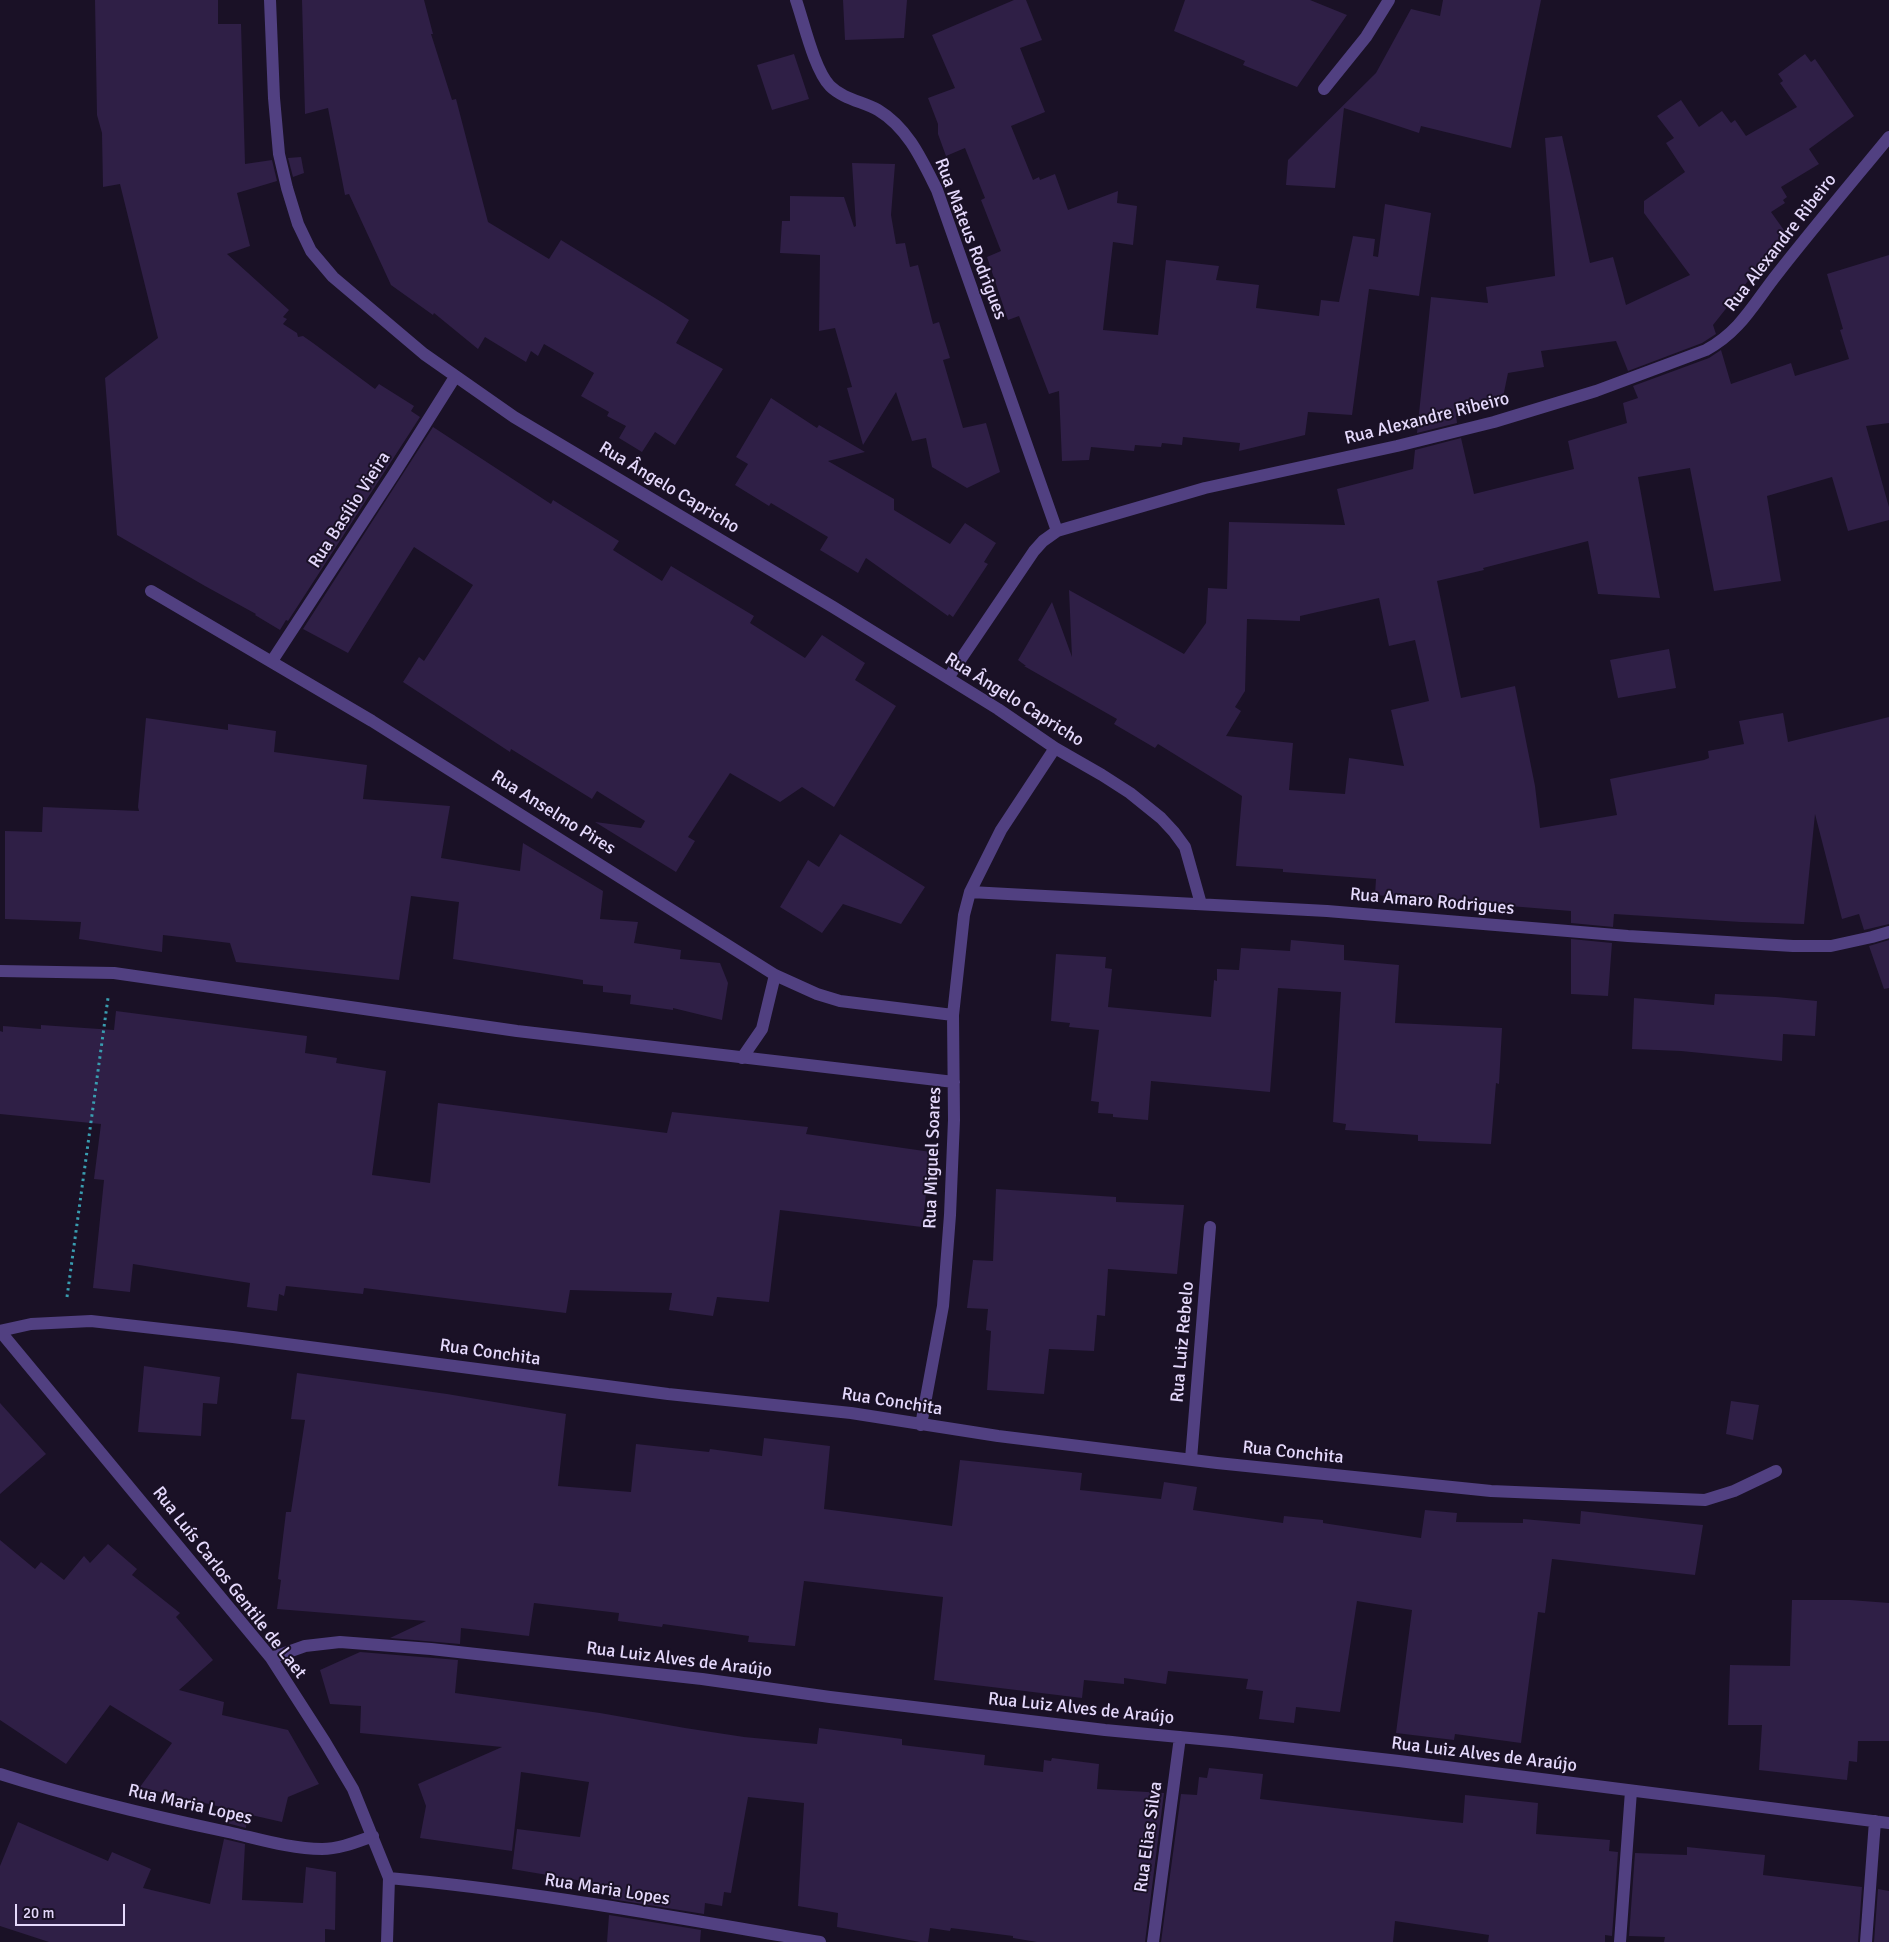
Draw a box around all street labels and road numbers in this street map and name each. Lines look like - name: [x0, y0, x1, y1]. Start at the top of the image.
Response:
- street label: Rua Mateus Rodrigues: [929, 155, 1011, 323]
- street label: Rua Alexandre Ribeiro: [1720, 170, 1842, 316]
- street label: Rua Alexandre Ribeiro: [1342, 388, 1512, 450]
- street label: Rua Ângelo Capricho: [595, 438, 743, 538]
- street label: Rua Basílio Vieira: [304, 448, 396, 572]
- street label: Rua Ângelo Capricho: [940, 648, 1088, 752]
- street label: Rua Anselmo Pires: [487, 766, 619, 860]
- street label: Rua Amaro Rodrigues: [1349, 884, 1515, 920]
- street label: Rua Miguel Soares: [920, 1087, 946, 1229]
- street label: Rua Luiz Rebelo: [1167, 1281, 1199, 1403]
- street label: Rua Conchita: [438, 1335, 542, 1371]
- street label: Rua Conchita: [840, 1383, 944, 1421]
- street label: Rua Conchita: [1241, 1437, 1345, 1469]
- street label: Rua Luís Carlos Gentile de Laet: [147, 1483, 311, 1683]
- street label: Rua Luiz Alves de Araújo: [585, 1638, 773, 1682]
- street label: Rua Luiz Alves de Araújo: [987, 1688, 1175, 1730]
- street label: Rua Luiz Alves de Araújo: [1390, 1733, 1578, 1777]
- street label: Rua Maria Lopes: [126, 1780, 254, 1830]
- street label: Rua Elias Silva: [1131, 1780, 1167, 1894]
- street label: Rua Maria Lopes: [543, 1869, 671, 1911]

